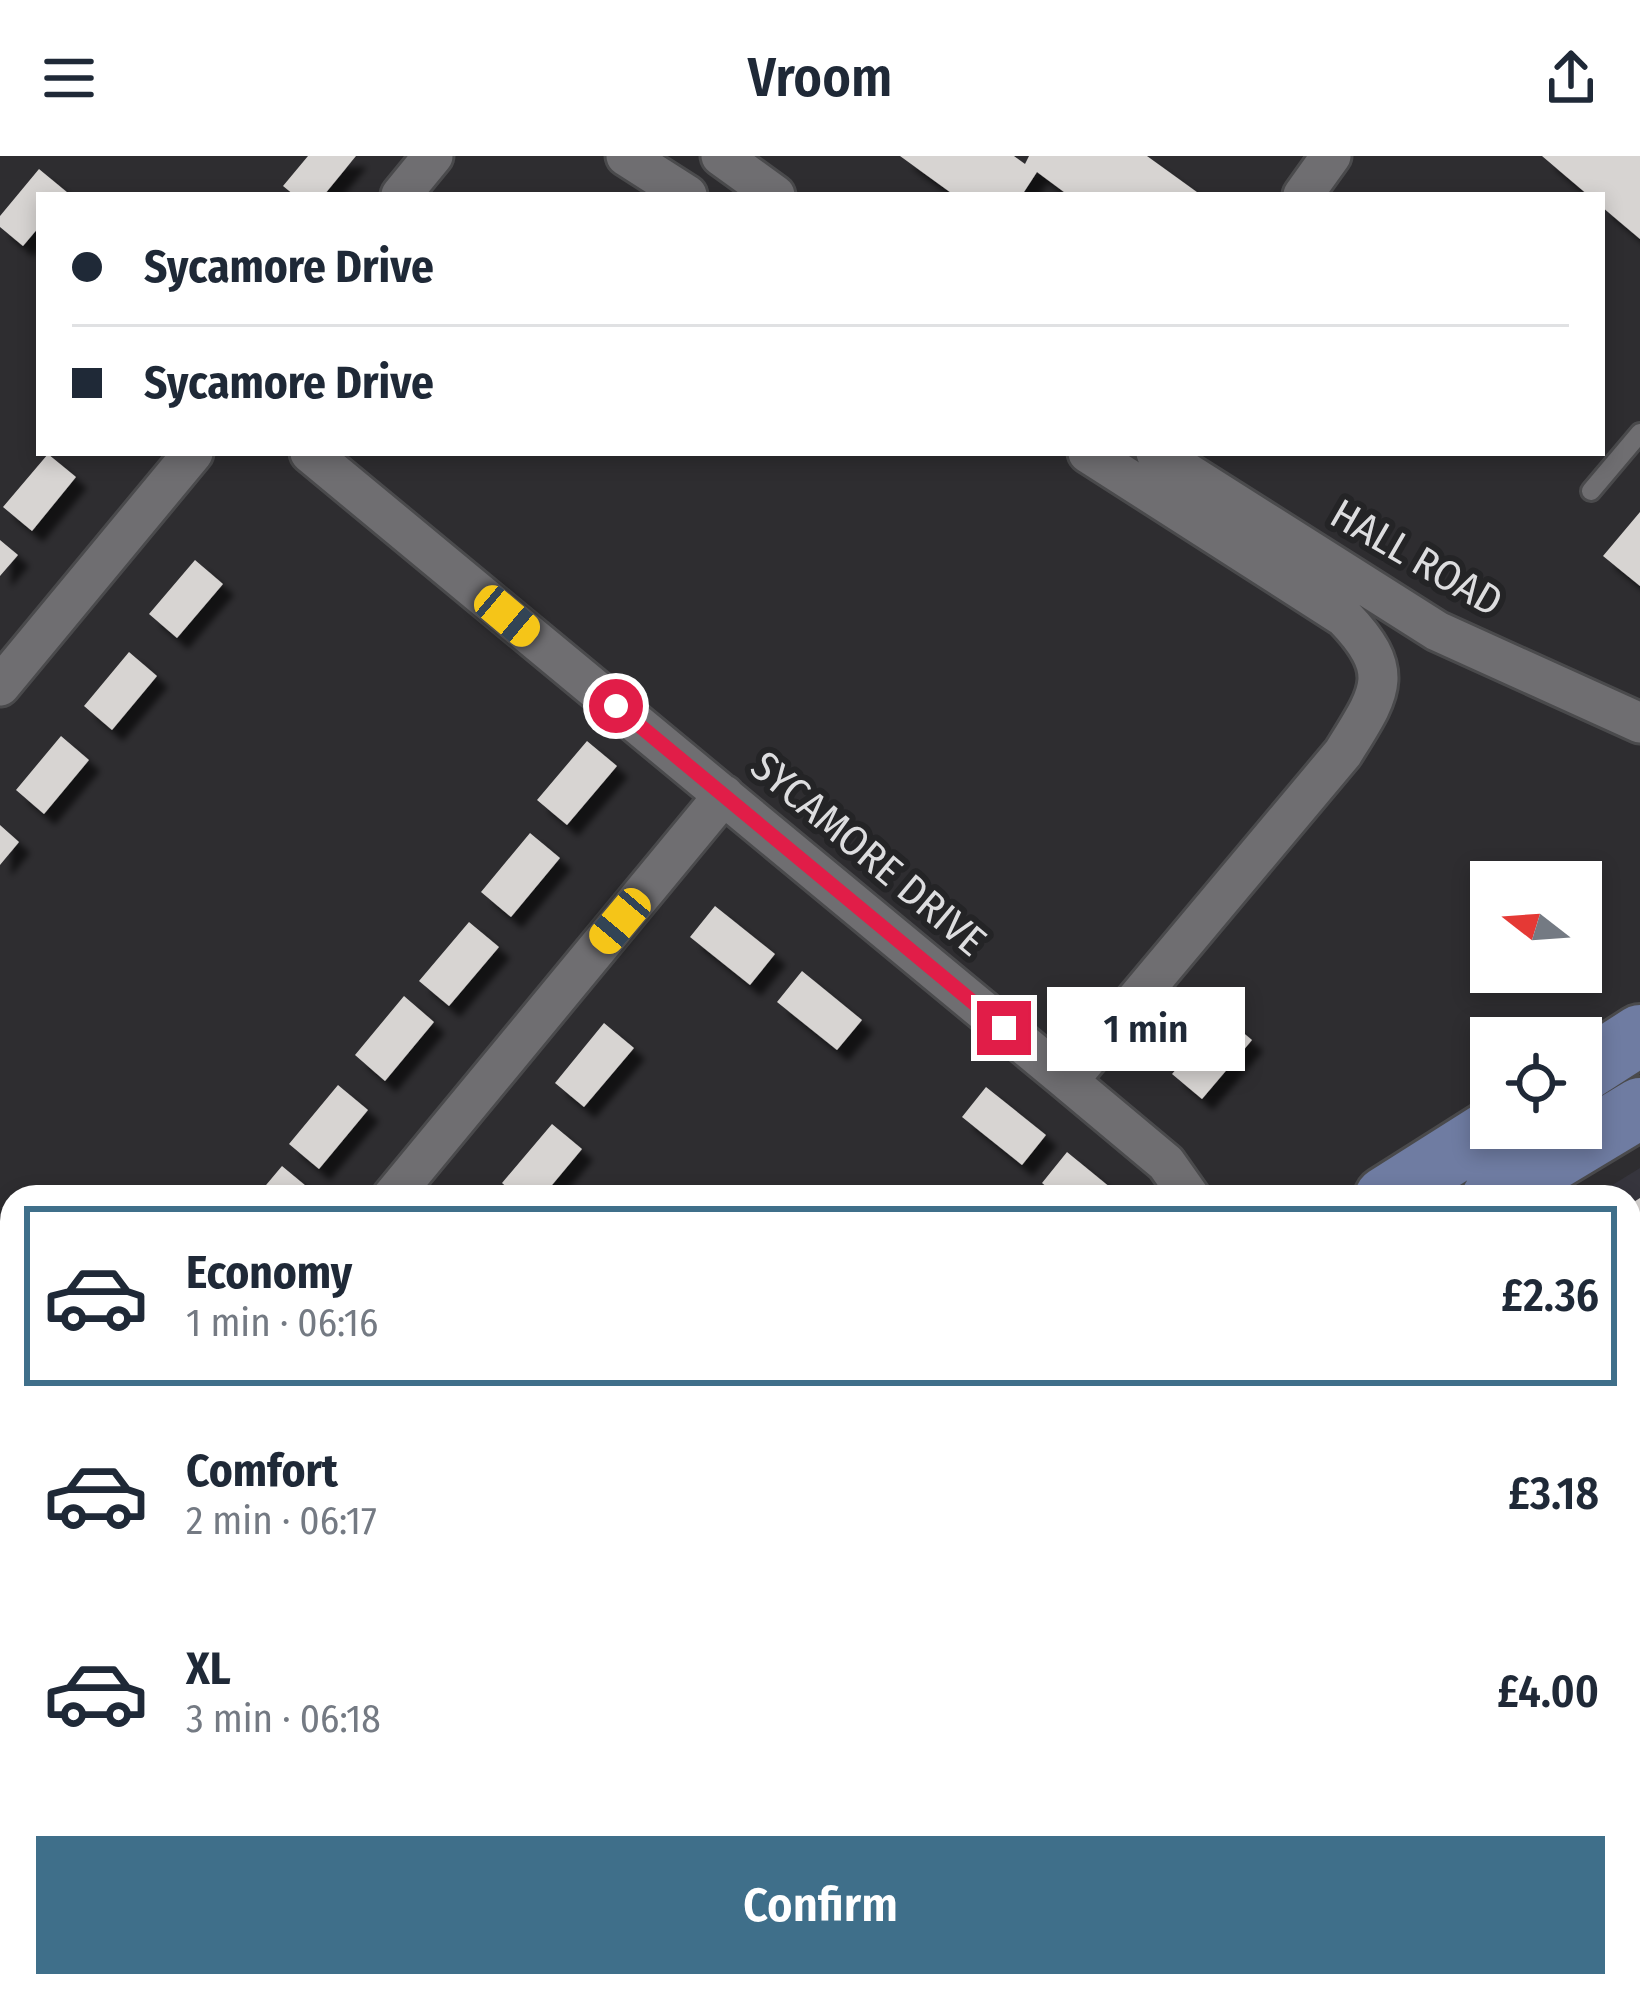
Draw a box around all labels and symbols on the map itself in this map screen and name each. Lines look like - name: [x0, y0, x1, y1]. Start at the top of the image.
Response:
- street label: HALL ROAD: [1322, 489, 1511, 627]
- car: [468, 579, 546, 653]
- route start: [589, 679, 643, 733]
- street label: SYCAMORE DRIVE: [741, 741, 996, 966]
- north arrow: [1470, 861, 1602, 993]
- car: [583, 882, 657, 960]
- callout: 1 min: [1046, 986, 1244, 1070]
- route end: [977, 1001, 1031, 1055]

